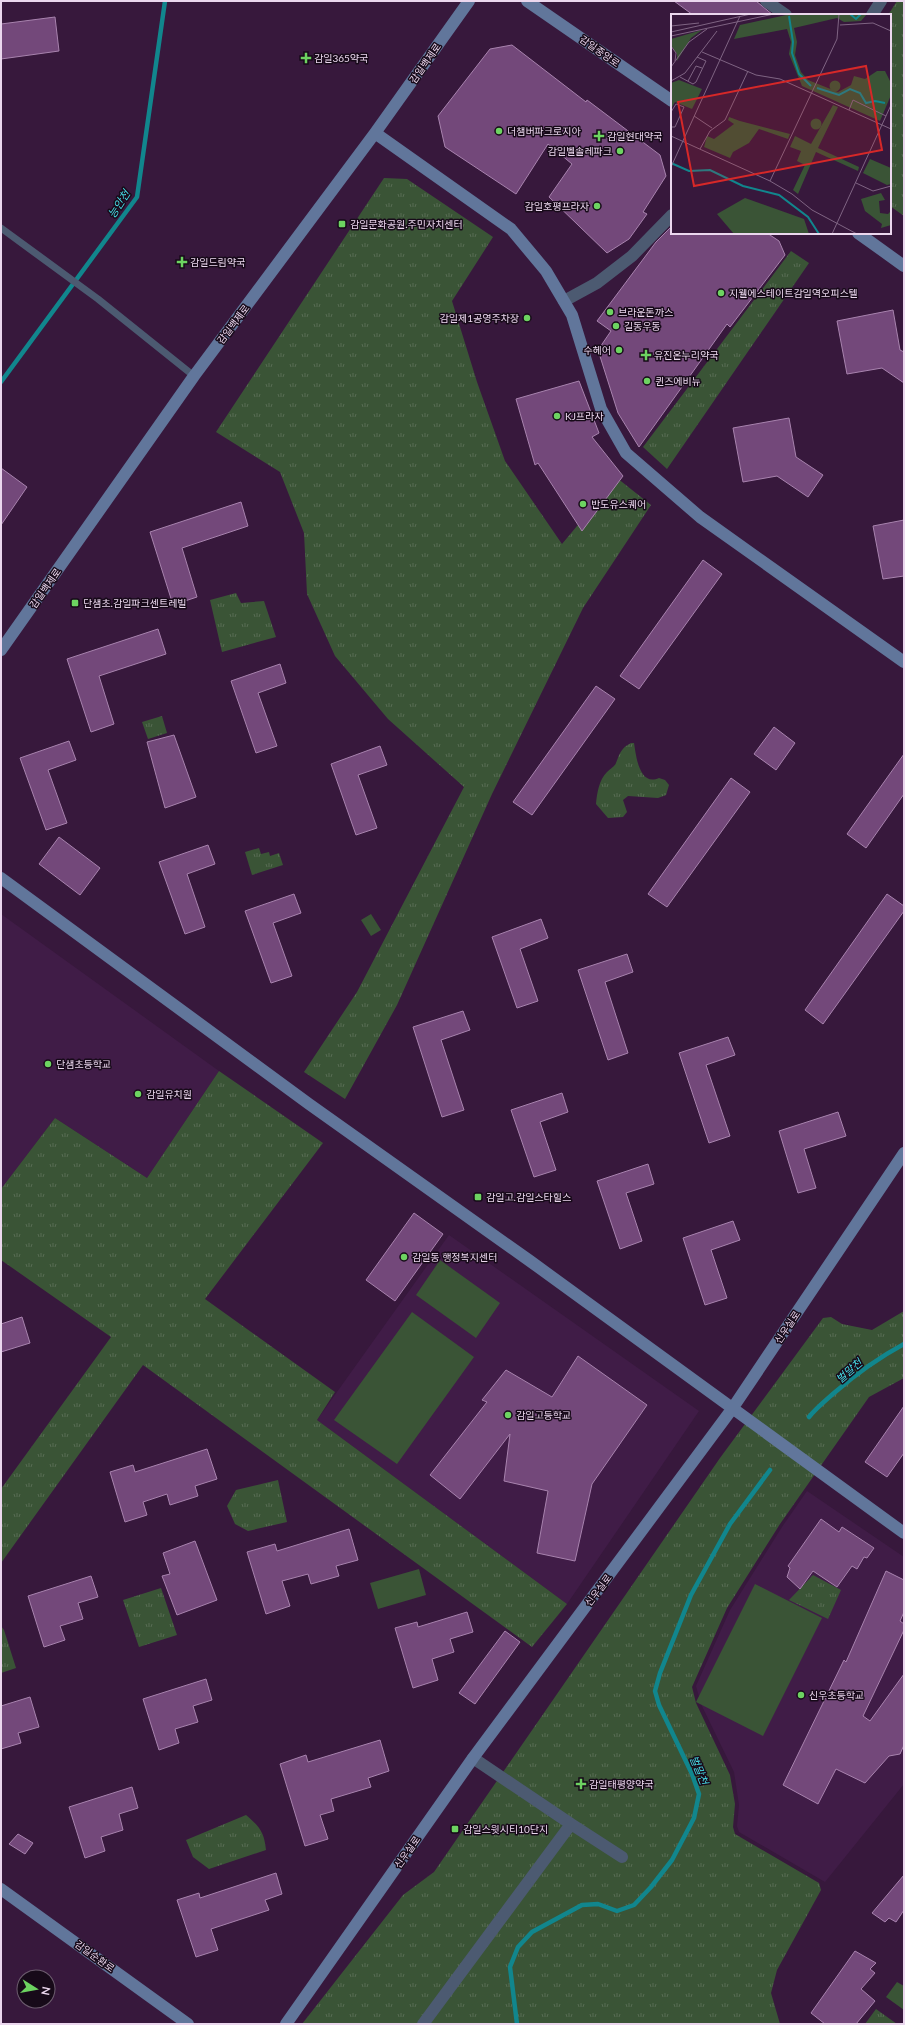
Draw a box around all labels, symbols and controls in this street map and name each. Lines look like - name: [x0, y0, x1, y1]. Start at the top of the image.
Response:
- inset map: [671, 14, 891, 234]
- street label: 감일중앙로: [578, 33, 622, 69]
- street label: 감일백제로: [407, 41, 443, 85]
- place label: 감일365약국: [314, 52, 368, 64]
- marker: 감일365약국: [301, 53, 311, 63]
- place label: 더챔버파크로지아: [507, 125, 581, 137]
- marker: 더챔버파크로지아: [494, 126, 504, 136]
- place label: 감일현대약국: [607, 130, 662, 142]
- marker: 감일현대약국: [594, 131, 604, 141]
- place label: 감일벨솔레파크: [548, 145, 612, 157]
- marker: 감일벨솔레파크: [615, 146, 625, 156]
- water label: 능안천: [105, 186, 133, 220]
- place label: 감일호평프라자: [525, 200, 590, 212]
- marker: 감일호평프라자: [592, 201, 602, 211]
- place label: 감일문화공원.주민자치센터: [350, 218, 463, 230]
- marker: 감일문화공원.주민자치센터: [337, 219, 347, 229]
- place label: 감일드림약국: [190, 256, 245, 268]
- marker: 감일드림약국: [177, 257, 187, 267]
- place label: 지웰에스테이트감일역오피스텔: [729, 287, 858, 299]
- marker: 지웰에스테이트감일역오피스텔: [716, 288, 726, 298]
- street label: 감일백제로: [214, 302, 252, 346]
- place label: 브라운돈까스: [618, 306, 673, 318]
- marker: 브라운돈까스: [605, 307, 615, 317]
- place label: 감일제1공영주차장: [440, 312, 519, 324]
- marker: 감일제1공영주차장: [522, 313, 532, 323]
- place label: 길동우동: [624, 320, 661, 332]
- marker: 길동우동: [611, 321, 621, 331]
- place label: 수헤어: [583, 344, 611, 356]
- marker: 수헤어: [614, 345, 624, 355]
- place label: 유진온누리약국: [654, 349, 718, 361]
- marker: 유진온누리약국: [641, 350, 651, 360]
- place label: 퀸즈에비뉴: [655, 375, 701, 387]
- marker: 퀸즈에비뉴: [642, 376, 652, 386]
- place label: KJ프라자: [565, 410, 604, 422]
- marker: KJ프라자: [552, 411, 562, 421]
- place label: 반도유스퀘어: [591, 498, 646, 510]
- marker: 반도유스퀘어: [578, 499, 588, 509]
- street label: 감일백제로: [27, 566, 63, 610]
- place label: 단샘초.감일파크센트레빌: [83, 597, 187, 609]
- marker: 단샘초.감일파크센트레빌: [70, 598, 80, 608]
- place label: 단샘초등학교: [56, 1058, 111, 1070]
- marker: 단샘초등학교: [43, 1059, 53, 1069]
- place label: 감일유치원: [146, 1088, 192, 1100]
- marker: 감일유치원: [133, 1089, 143, 1099]
- place label: 감일고.감일스타힐스: [486, 1191, 571, 1203]
- marker: 감일고.감일스타힐스: [473, 1192, 483, 1202]
- place label: 감일동 행정복지센터: [412, 1251, 497, 1263]
- marker: 감일동 행정복지센터: [399, 1252, 409, 1262]
- street label: 신우실로: [772, 1308, 802, 1346]
- water label: 벌말천: [833, 1355, 866, 1385]
- place label: 감일고등학교: [516, 1409, 571, 1421]
- marker: 감일고등학교: [503, 1410, 513, 1420]
- street label: 신우실로: [582, 1572, 614, 1608]
- place label: 신우초등학교: [809, 1689, 864, 1701]
- marker: 신우초등학교: [796, 1690, 806, 1700]
- water label: 벌말천: [688, 1753, 712, 1788]
- place label: 감일태평양약국: [589, 1778, 653, 1790]
- marker: 감일태평양약국: [576, 1779, 586, 1789]
- place label: 감일스윗시티10단지: [463, 1823, 548, 1835]
- marker: 감일스윗시티10단지: [450, 1824, 460, 1834]
- street label: 신우실로: [392, 1833, 422, 1871]
- street label: 감일순환로: [73, 1938, 117, 1974]
- north arrow: [16, 1969, 56, 2009]
- text: N: [39, 1986, 53, 1996]

